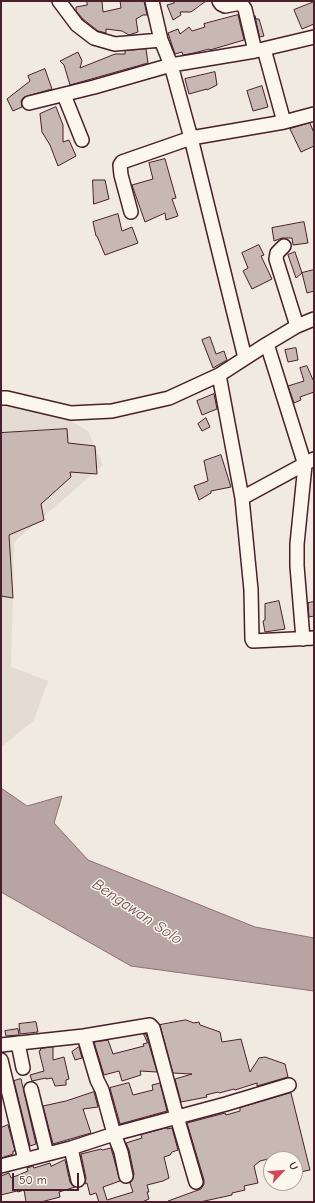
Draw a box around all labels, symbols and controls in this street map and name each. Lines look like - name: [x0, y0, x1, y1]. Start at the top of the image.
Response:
- water label: Bengawan Solo: [88, 875, 186, 949]
- north arrow: [263, 1151, 303, 1191]
- text: U: [286, 1160, 301, 1172]
- scale bar: [14, 1165, 81, 1191]
- text: 50 m: [19, 1173, 47, 1187]

